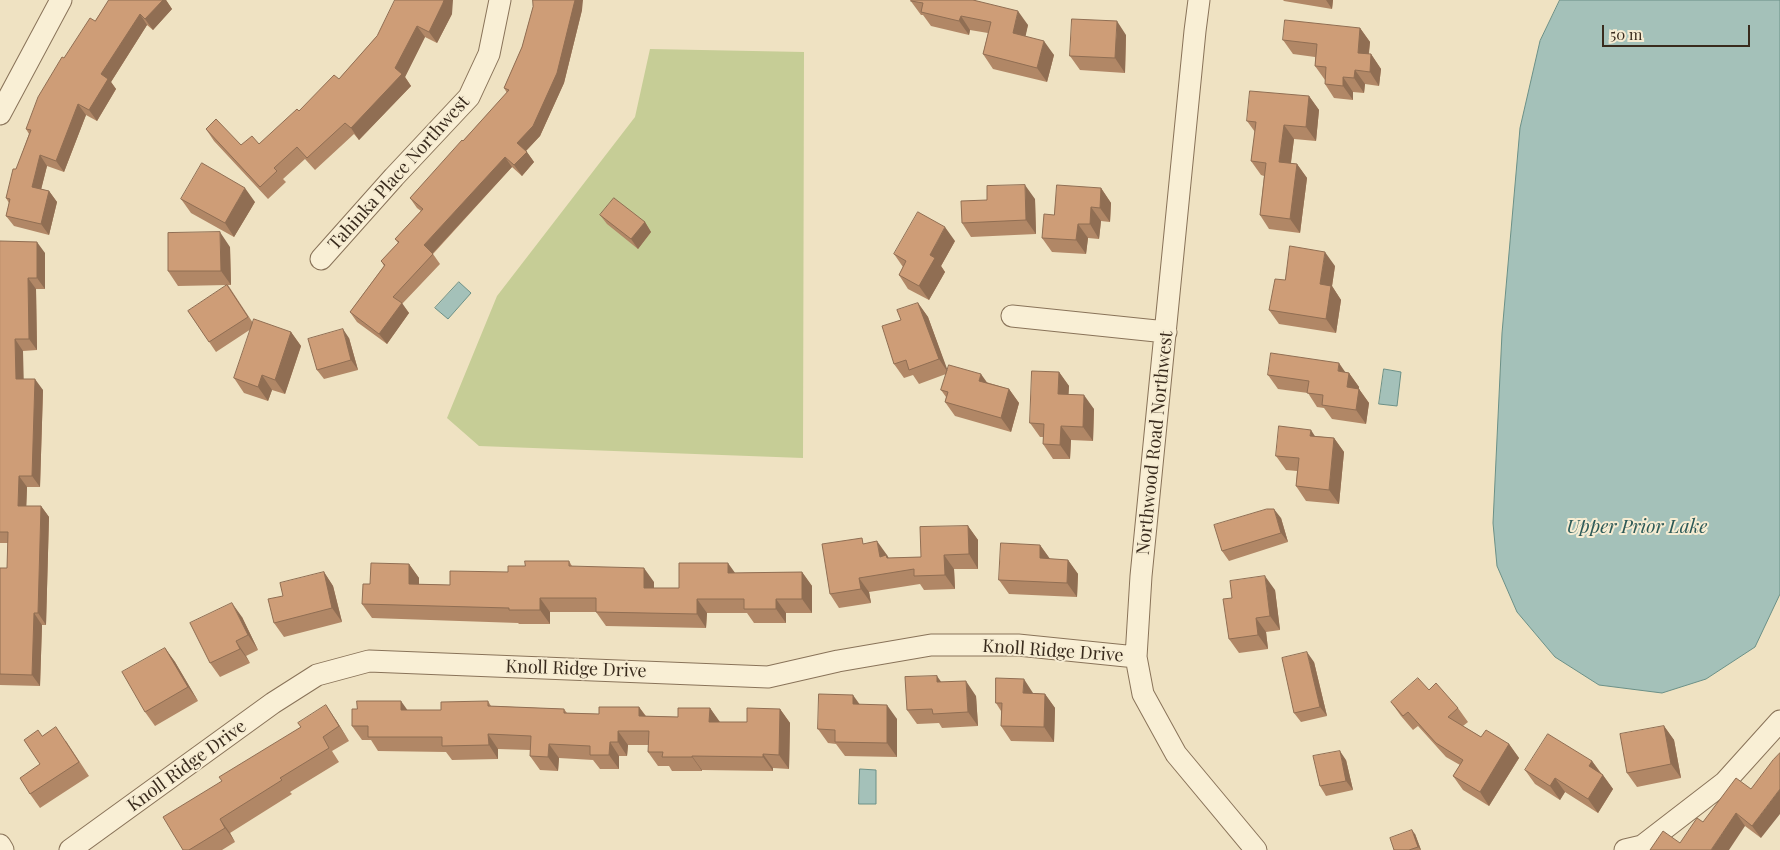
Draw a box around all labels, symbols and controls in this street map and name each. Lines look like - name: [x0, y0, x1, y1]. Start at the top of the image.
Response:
- scale bar: [1605, 15, 1752, 47]
- text: 50 m: [1610, 24, 1642, 44]
- street label: Tahinka Place Northwest: [324, 91, 474, 255]
- street label: Northwood Road Northwest: [1132, 330, 1178, 556]
- water label: Upper Prior Lake: [1567, 516, 1707, 538]
- street label: Knoll Ridge Drive: [982, 635, 1124, 667]
- street label: Knoll Ridge Drive: [505, 656, 647, 682]
- street label: Knoll Ridge Drive: [123, 716, 251, 816]

